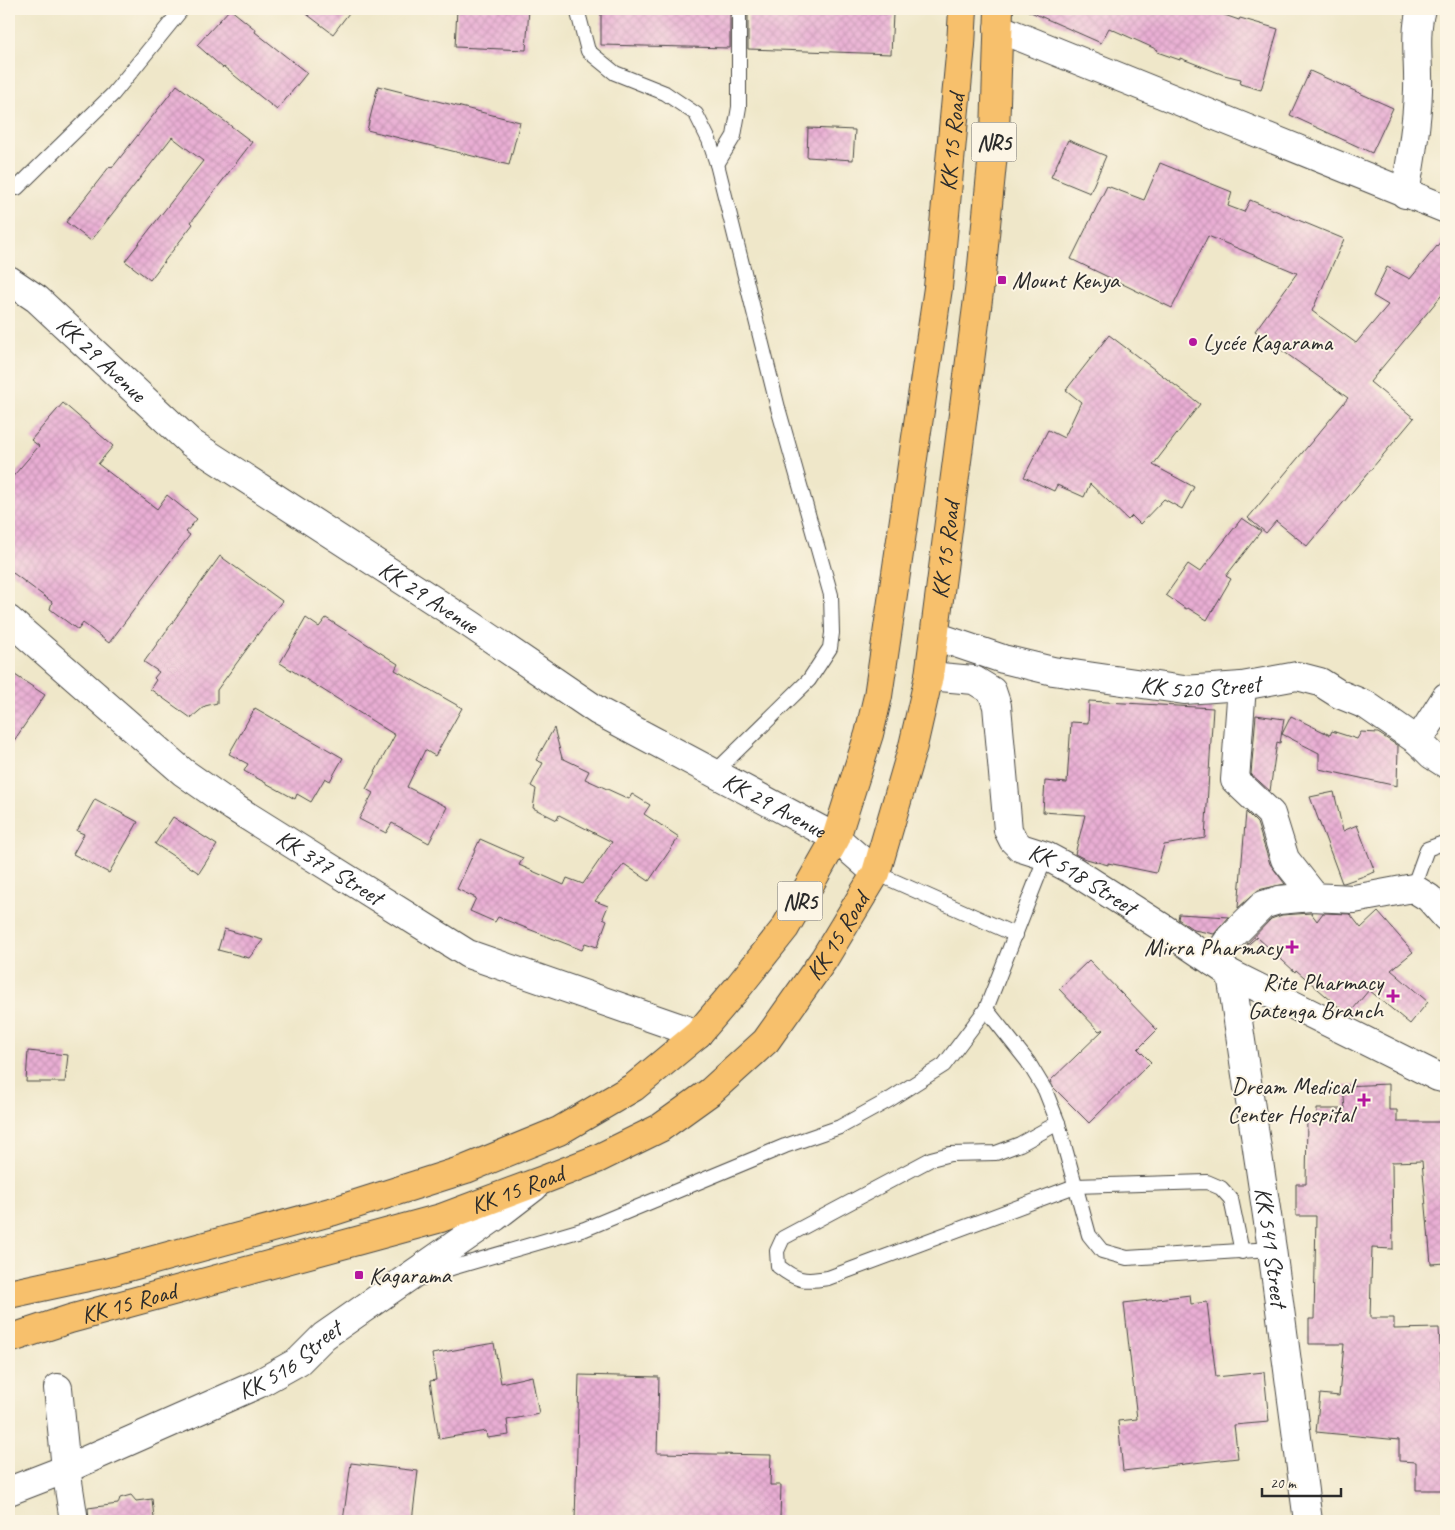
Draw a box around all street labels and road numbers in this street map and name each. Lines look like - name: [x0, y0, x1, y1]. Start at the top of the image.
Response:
- street label: KK 15 Road: [932, 89, 972, 192]
- road number: NR5: [972, 122, 1016, 162]
- street label: KK 29 Avenue: [50, 310, 154, 410]
- street label: KK 15 Road: [924, 496, 967, 600]
- street label: KK 29 Avenue: [373, 554, 486, 642]
- street label: KK 520 Street: [1139, 667, 1266, 705]
- street label: KK 29 Avenue: [718, 765, 833, 846]
- street label: KK 377 Street: [271, 823, 391, 914]
- street label: KK 518 Street: [1025, 836, 1144, 924]
- road number: NR5: [778, 881, 822, 920]
- street label: KK 15 Road: [799, 884, 878, 986]
- street label: KK 15 Road: [466, 1157, 571, 1221]
- street label: KK 541 Street: [1248, 1185, 1295, 1312]
- street label: KK 15 Road: [78, 1275, 183, 1330]
- street label: KK 516 Street: [233, 1312, 350, 1406]

